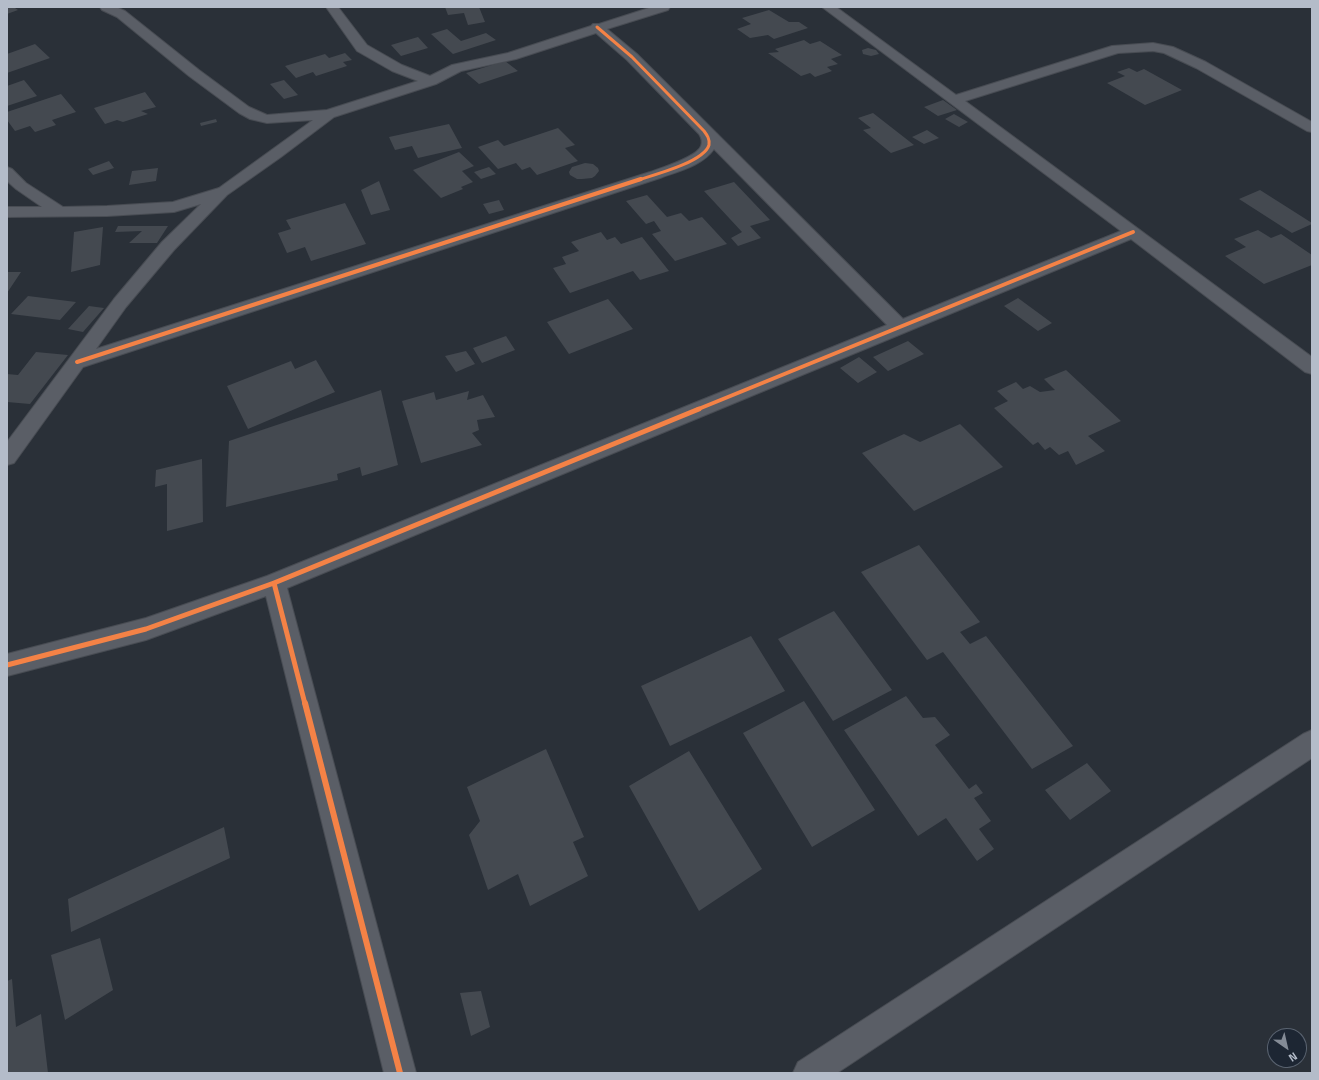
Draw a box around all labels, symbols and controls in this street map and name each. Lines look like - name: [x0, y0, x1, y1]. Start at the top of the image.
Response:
- north arrow: [1267, 1028, 1307, 1068]
- text: N: [1286, 1048, 1301, 1066]

